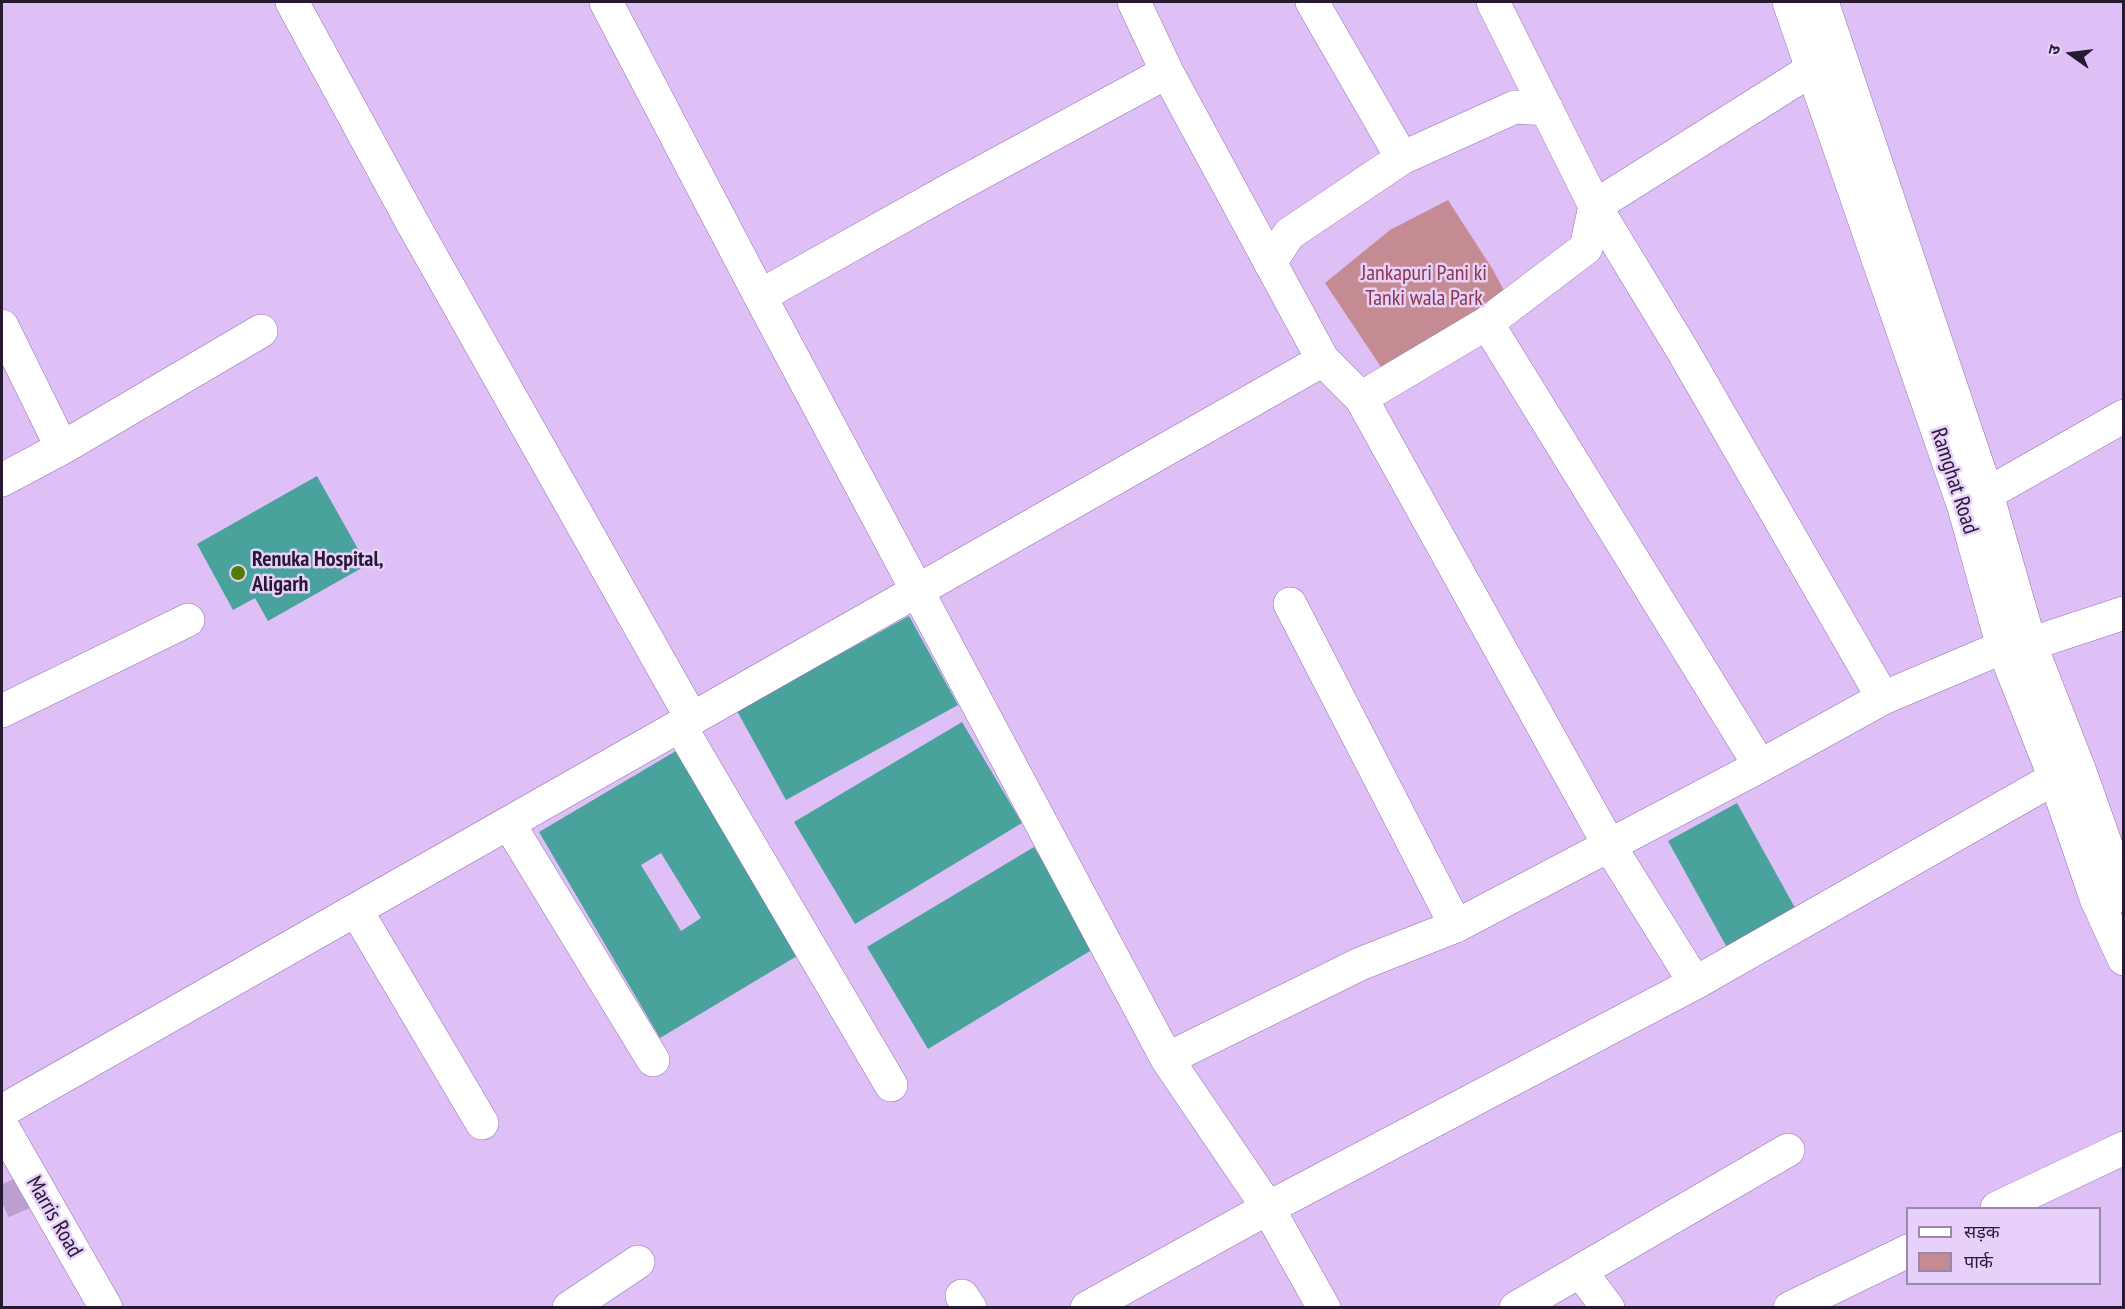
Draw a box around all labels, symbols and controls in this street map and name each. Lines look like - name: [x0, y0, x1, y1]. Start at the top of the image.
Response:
- north arrow: [2041, 24, 2101, 84]
- text: उ: [2043, 43, 2064, 57]
- park label: Jankapuri Pani ki Tanki wala Park: [1361, 261, 1487, 312]
- street label: Ramghat Road: [1924, 425, 1984, 537]
- place label: Renuka Hospital, Aligarh: [252, 547, 384, 598]
- marker: Renuka Hospital, Aligarh: [229, 564, 247, 582]
- street label: Marris Road: [20, 1172, 88, 1262]
- legend: [1906, 1207, 2101, 1285]
- text: सड़क: [1964, 1220, 2000, 1243]
- text: पार्क: [1964, 1250, 1993, 1273]

